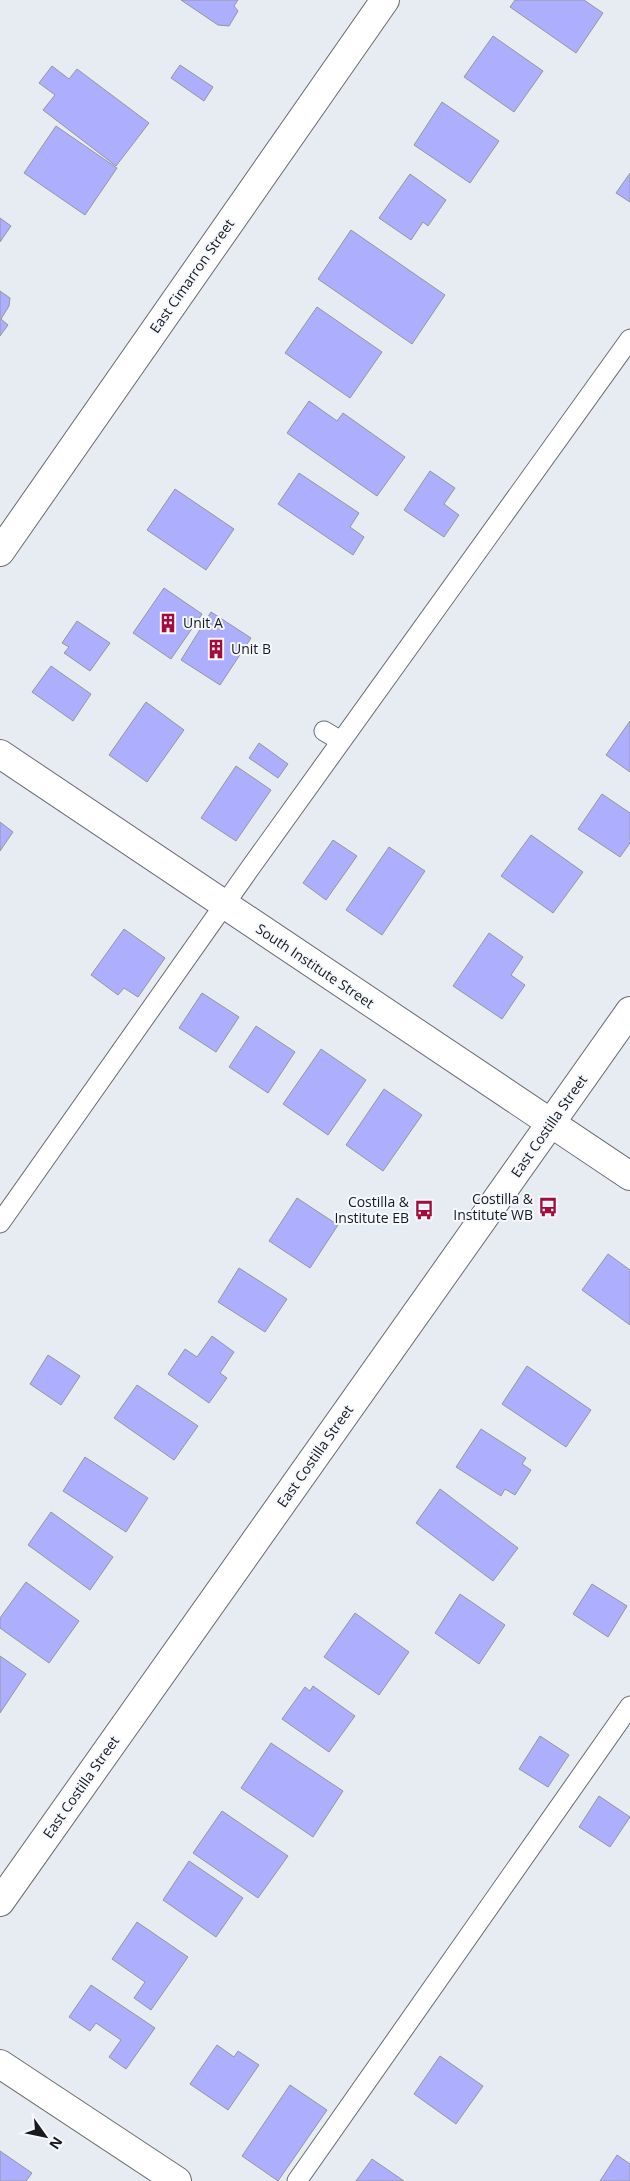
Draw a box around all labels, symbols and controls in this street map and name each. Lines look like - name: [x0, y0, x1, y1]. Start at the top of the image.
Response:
- street label: East Cimarron Street: [145, 215, 238, 337]
- building icon: Unit A: [157, 612, 179, 634]
- place label: Unit A: [183, 613, 223, 632]
- building icon: Unit B: [205, 638, 227, 660]
- place label: Unit B: [231, 639, 271, 658]
- street label: South Institute Street: [252, 919, 378, 1012]
- street label: East Costilla Street: [506, 1071, 591, 1181]
- place label: Costilla & Institute WB: [453, 1189, 534, 1224]
- place label: Costilla & Institute EB: [334, 1192, 410, 1227]
- bus stop icon: Costilla & Institute WB: [537, 1196, 559, 1218]
- bus stop icon: Costilla & Institute EB: [413, 1199, 435, 1221]
- street label: East Costilla Street: [272, 1401, 357, 1511]
- street label: East Costilla Street: [38, 1732, 123, 1842]
- north arrow: [20, 2111, 70, 2161]
- text: N: [45, 2133, 67, 2153]

